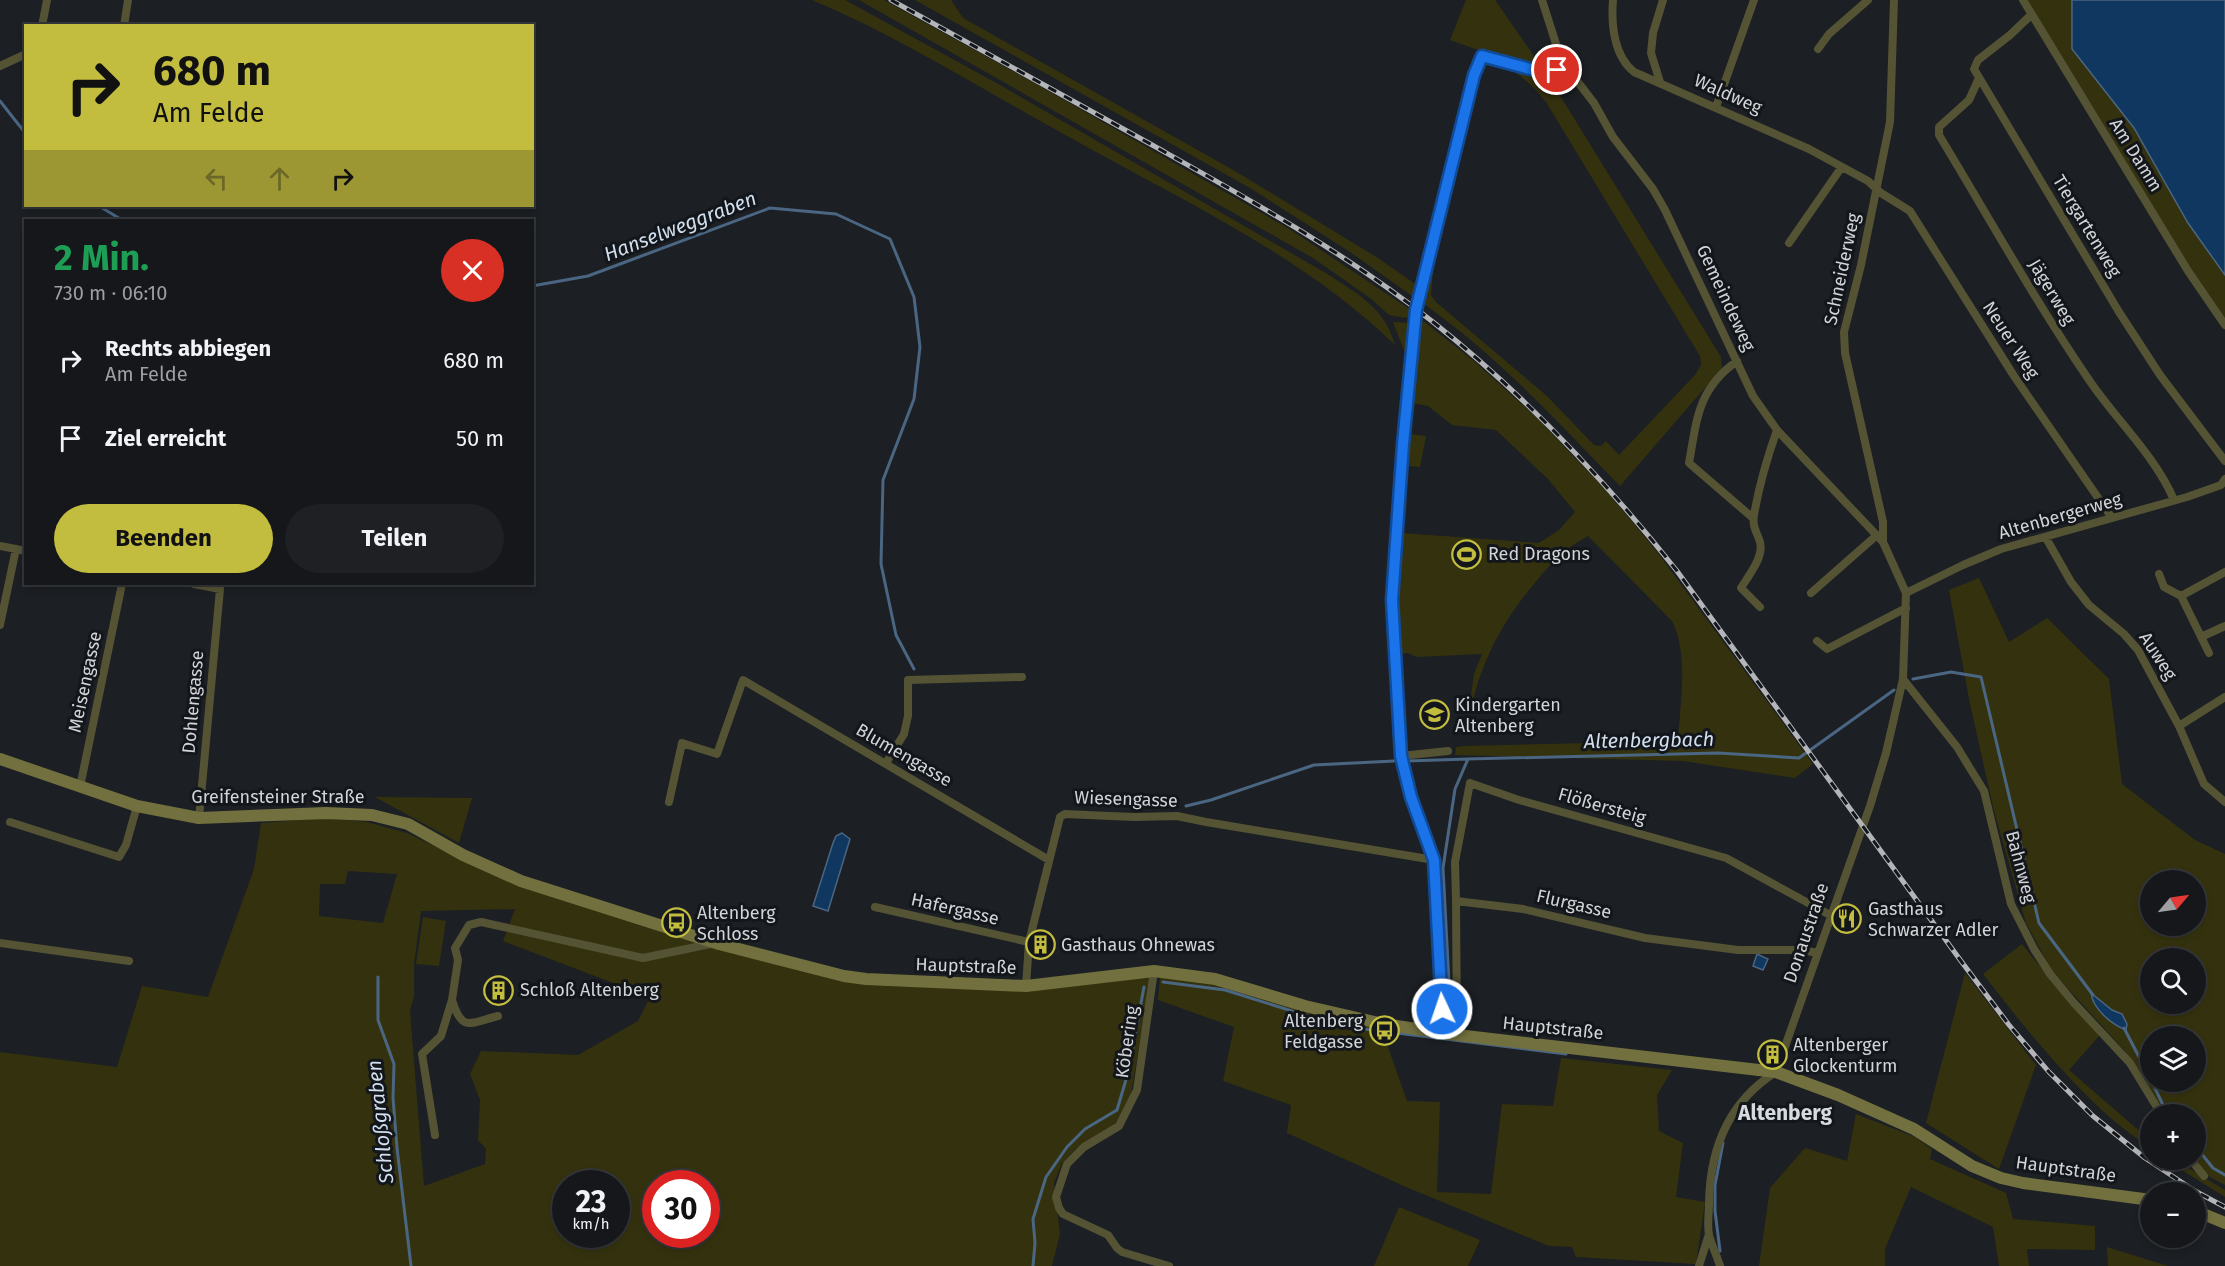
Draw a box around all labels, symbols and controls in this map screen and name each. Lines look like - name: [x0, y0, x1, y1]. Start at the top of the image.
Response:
- pin: [1531, 44, 1582, 95]
- text: 680 m: [153, 46, 271, 96]
- icon: right: [54, 48, 132, 126]
- icon: arrive: [1540, 53, 1573, 86]
- street label: Waldweg: [1691, 69, 1766, 119]
- text: Am Felde: [153, 97, 264, 129]
- street label: Am Damm: [2105, 114, 2167, 196]
- icon: left: [200, 162, 233, 195]
- icon: ahead: [263, 162, 296, 195]
- icon: right: [326, 162, 359, 195]
- street label: Tiergartenweg: [2048, 171, 2126, 282]
- water label: Hanselweggraben: [600, 186, 760, 266]
- street label: Schneiderweg: [1819, 210, 1865, 327]
- text: 2 Min.: [54, 236, 149, 280]
- button: close: [441, 239, 504, 302]
- street label: Gemeindeweg: [1692, 241, 1760, 355]
- street label: Jägerweg: [2024, 255, 2081, 330]
- text: 730 m · 06:10: [54, 281, 167, 305]
- street label: Neuer Weg: [1978, 297, 2045, 383]
- text: Rechts abbiegen: [105, 335, 271, 362]
- icon: right: [54, 344, 87, 377]
- text: 680 m: [443, 347, 504, 374]
- text: Am Felde: [105, 362, 188, 386]
- icon: arrive: [54, 422, 87, 455]
- text: Ziel erreicht: [105, 425, 226, 452]
- text: 50 m: [456, 425, 504, 452]
- street label: Altenbergerweg: [1996, 488, 2125, 544]
- button: Beenden: [54, 504, 273, 573]
- button: Teilen: [285, 504, 504, 573]
- sports icon: Red Dragons: [1451, 538, 1483, 570]
- place label: Red Dragons: [1488, 543, 1590, 565]
- street label: Auweg: [2134, 628, 2182, 685]
- street label: Meisengasse: [64, 629, 106, 735]
- street label: Dohlengasse: [178, 650, 208, 754]
- place label: Kindergarten Altenberg: [1455, 694, 1561, 737]
- school or university icon: Kindergarten Altenberg: [1418, 699, 1450, 731]
- street label: Blumengasse: [852, 719, 956, 791]
- water label: Altenbergbach: [1583, 727, 1714, 753]
- street label: Flößersteig: [1556, 783, 1649, 829]
- street label: Greifensteiner Straße: [191, 786, 365, 808]
- street label: Wiesengasse: [1074, 786, 1178, 812]
- street label: Bahnweg: [2001, 828, 2041, 906]
- north arrow: [2140, 870, 2206, 936]
- map controls: [2140, 870, 2206, 1248]
- street label: Donaustraße: [1779, 880, 1833, 986]
- street label: Flurgasse: [1534, 885, 1614, 923]
- street label: Hafergasse: [909, 888, 1001, 930]
- place label: Gasthaus Schwarzer Adler: [1868, 898, 1999, 941]
- place label: Altenberg Schloss: [697, 902, 776, 945]
- restaurant icon: Gasthaus Schwarzer Adler: [1831, 903, 1863, 935]
- bus stop icon: Altenberg Schloss: [660, 907, 692, 939]
- building icon: Gasthaus Ohnewas: [1024, 929, 1056, 961]
- place label: Gasthaus Ohnewas: [1061, 934, 1215, 956]
- button: search: [2140, 948, 2206, 1014]
- street label: Hauptstraße: [915, 953, 1017, 979]
- building icon: Schloß Altenberg: [483, 974, 515, 1006]
- position arrow: [1410, 977, 1474, 1041]
- place label: Schloß Altenberg: [520, 979, 659, 1001]
- street label: Köbering: [1111, 1004, 1143, 1080]
- place label: Altenberg Feldgasse: [1284, 1010, 1364, 1053]
- street label: Hauptstraße: [1502, 1012, 1604, 1044]
- bus stop icon: Altenberg Feldgasse: [1368, 1015, 1400, 1047]
- button: layers: [2140, 1026, 2206, 1092]
- place label: Altenberger Glockenturm: [1793, 1034, 1897, 1077]
- building icon: Altenberger Glockenturm: [1756, 1039, 1788, 1071]
- water label: Schloßgraben: [362, 1059, 399, 1186]
- district label: Altenberg: [1737, 1100, 1832, 1126]
- button: +: [2140, 1104, 2206, 1170]
- street label: Hauptstraße: [2014, 1151, 2118, 1187]
- speed limit sign: 30: [642, 1170, 720, 1248]
- button: −: [2140, 1182, 2206, 1248]
- text: 23: [576, 1184, 606, 1220]
- text: km/h: [572, 1215, 610, 1233]

